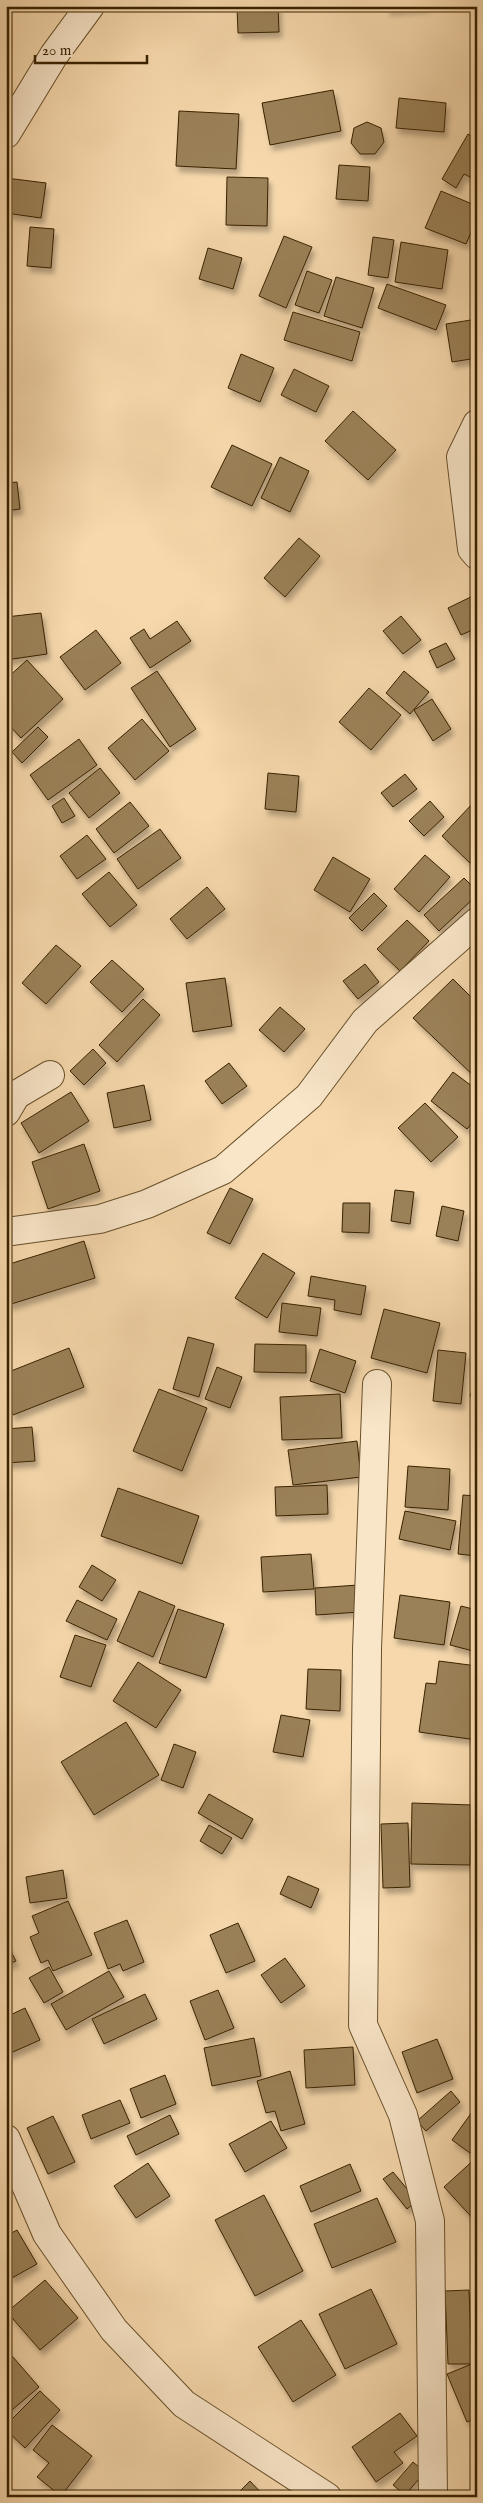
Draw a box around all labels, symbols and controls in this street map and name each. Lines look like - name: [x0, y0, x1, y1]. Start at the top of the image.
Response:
- scale bar: [35, 32, 148, 64]
- text: 20 m: [42, 41, 72, 60]

